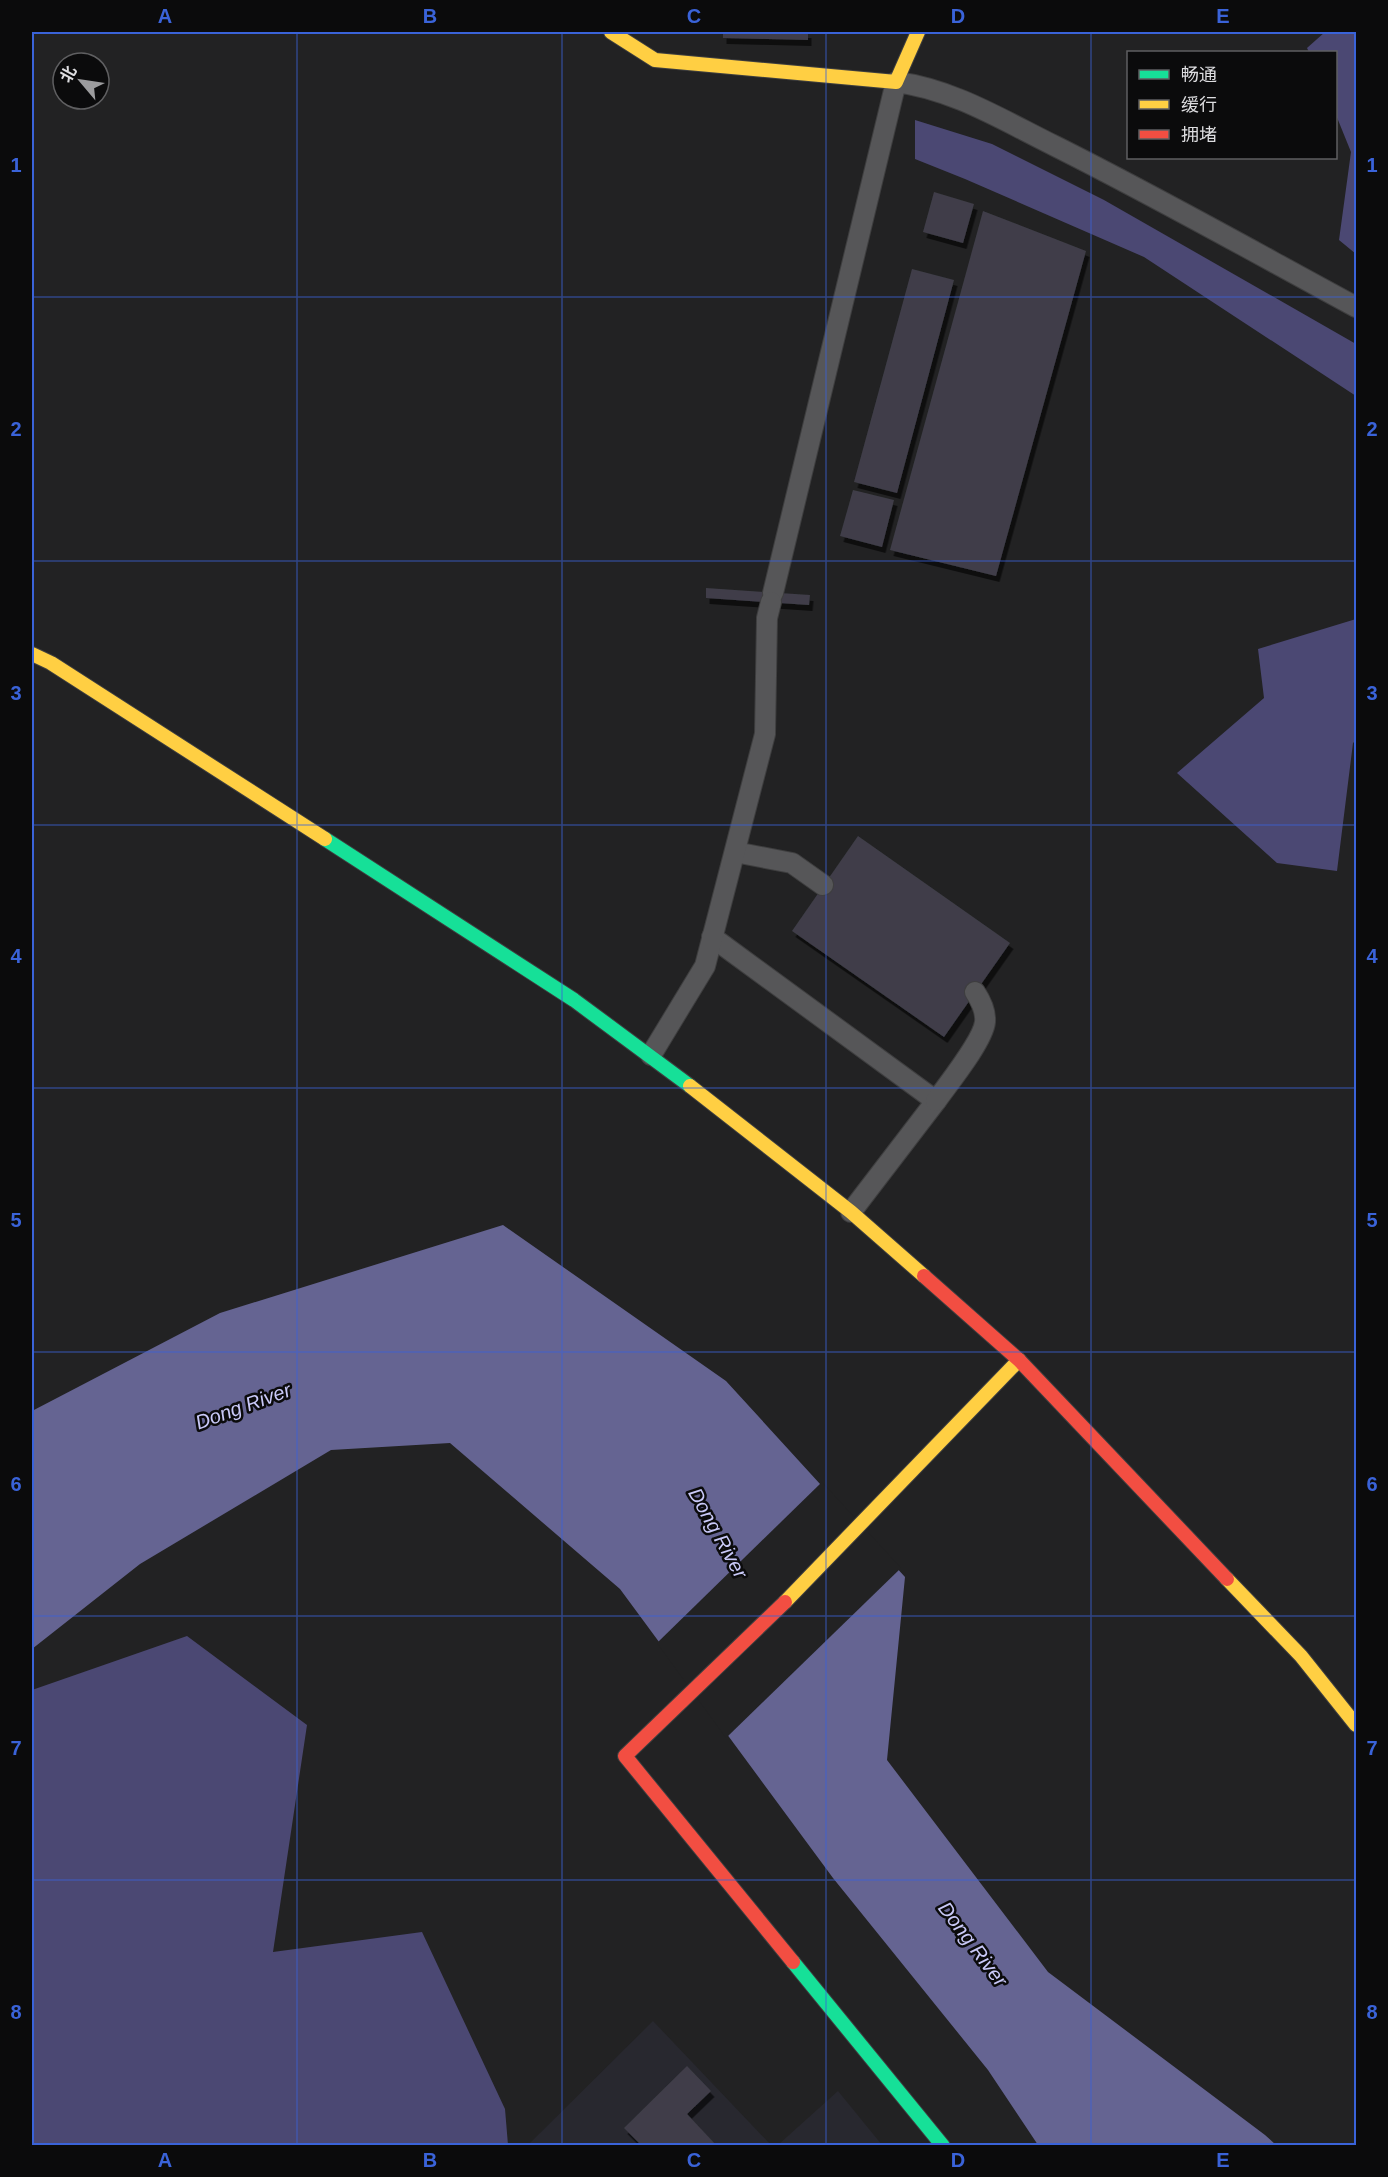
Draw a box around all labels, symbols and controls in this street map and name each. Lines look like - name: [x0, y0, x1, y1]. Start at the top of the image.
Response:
- text: A: [158, 5, 172, 27]
- text: B: [423, 5, 437, 27]
- text: C: [687, 5, 701, 27]
- text: D: [951, 5, 965, 27]
- text: E: [1216, 5, 1230, 27]
- north arrow: [51, 51, 111, 111]
- legend: [1127, 51, 1337, 159]
- text: 北: [57, 63, 80, 85]
- text: 畅通: [1181, 65, 1217, 85]
- text: 缓行: [1181, 95, 1217, 115]
- text: 拥堵: [1181, 125, 1217, 145]
- text: 1: [10, 154, 22, 176]
- text: 1: [1366, 154, 1378, 176]
- text: 2: [10, 418, 22, 440]
- text: 2: [1366, 418, 1378, 440]
- text: 3: [10, 682, 22, 704]
- text: 3: [1366, 682, 1378, 704]
- text: 4: [10, 945, 22, 967]
- text: 4: [1366, 945, 1378, 967]
- text: 5: [10, 1209, 22, 1231]
- text: 5: [1366, 1209, 1378, 1231]
- water label: Dong River: [192, 1378, 295, 1433]
- text: 6: [10, 1473, 22, 1495]
- text: 6: [1366, 1473, 1378, 1495]
- water label: Dong River: [684, 1484, 753, 1583]
- text: 7: [10, 1737, 22, 1759]
- text: 7: [1366, 1737, 1378, 1759]
- water label: Dong River: [934, 1897, 1013, 1992]
- text: 8: [10, 2001, 22, 2023]
- text: 8: [1366, 2001, 1378, 2023]
- text: A: [158, 2149, 172, 2171]
- text: B: [423, 2149, 437, 2171]
- text: C: [687, 2149, 701, 2171]
- text: D: [951, 2149, 965, 2171]
- text: E: [1216, 2149, 1230, 2171]

